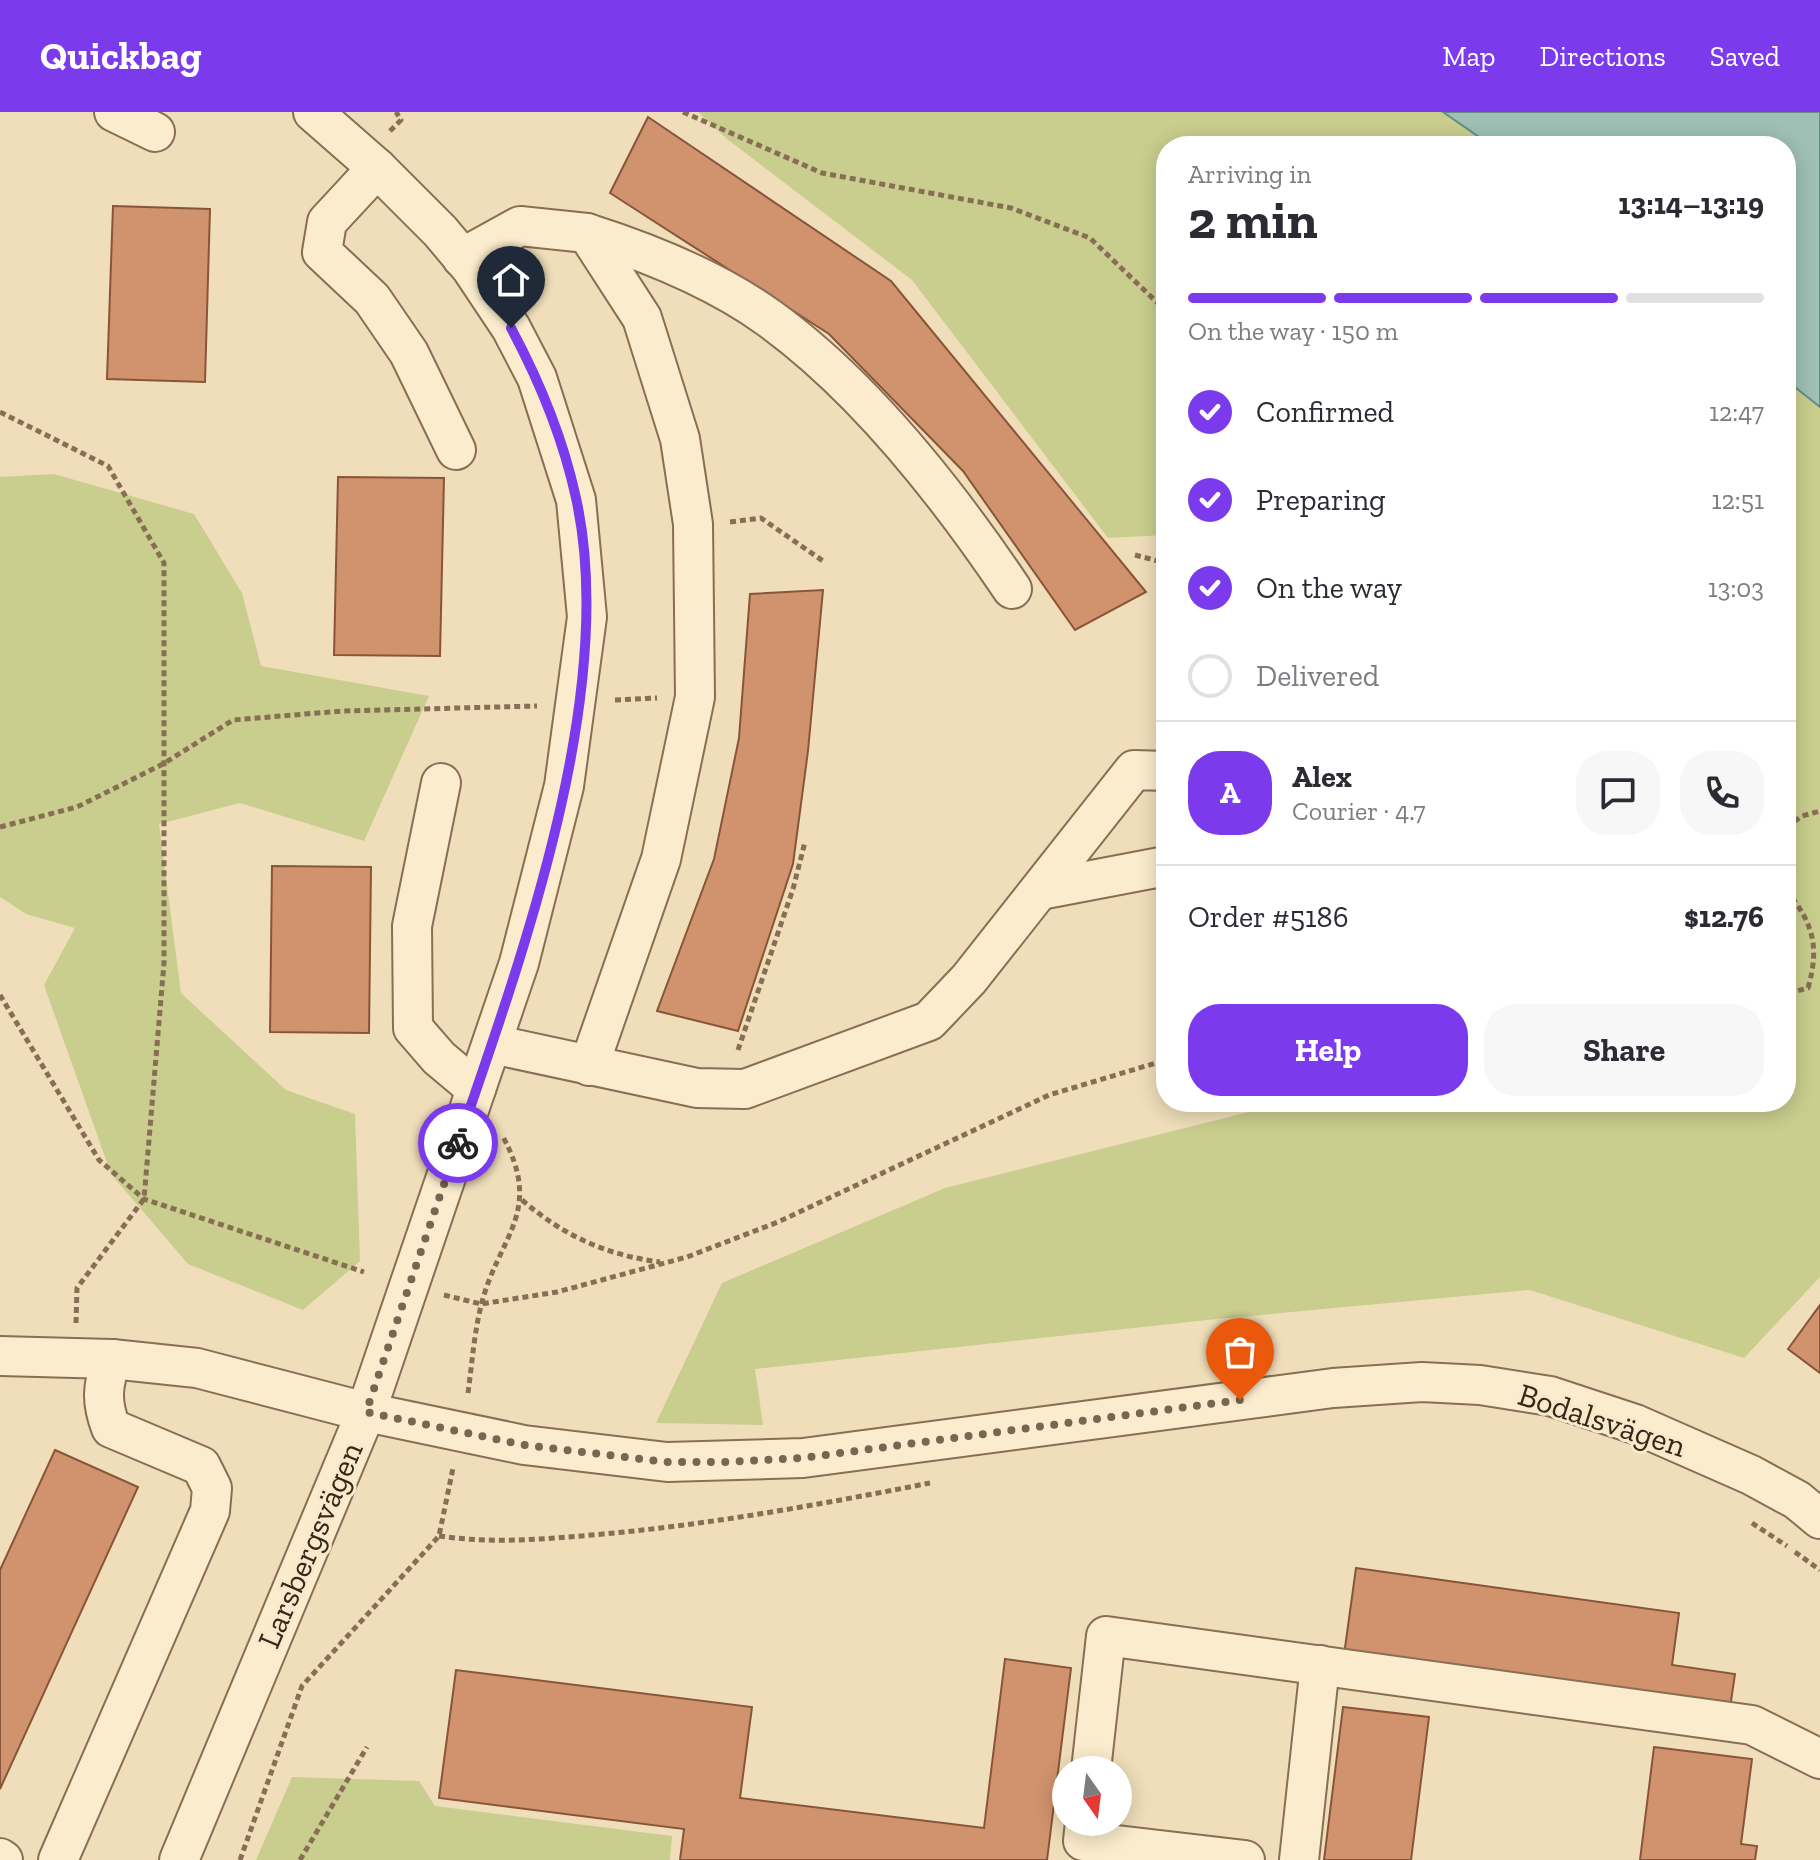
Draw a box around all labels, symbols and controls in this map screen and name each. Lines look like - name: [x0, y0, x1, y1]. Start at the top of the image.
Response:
- text: Quickbag: [40, 33, 202, 79]
- text: Map: [1442, 40, 1495, 73]
- text: Directions: [1539, 40, 1666, 73]
- text: Saved: [1710, 40, 1780, 73]
- text: Arriving in: [1188, 158, 1311, 190]
- text: 13:14–13:19: [1618, 186, 1764, 222]
- text: 2 min: [1188, 189, 1318, 251]
- pin: [477, 246, 545, 328]
- icon: home: [489, 258, 533, 302]
- text: On the way · 150 m: [1188, 315, 1398, 347]
- icon: check: [1188, 390, 1232, 434]
- text: Confirmed: [1256, 394, 1394, 430]
- text: 12:47: [1709, 396, 1764, 428]
- icon: check: [1188, 478, 1232, 522]
- text: Preparing: [1256, 482, 1386, 518]
- text: 12:51: [1711, 484, 1764, 516]
- icon: check: [1188, 566, 1232, 610]
- text: On the way: [1256, 570, 1402, 606]
- text: 13:03: [1708, 572, 1764, 604]
- text: Delivered: [1256, 658, 1379, 694]
- button: chat: [1576, 751, 1660, 835]
- button: phone: [1680, 751, 1764, 835]
- text: Alex: [1292, 759, 1352, 795]
- text: A: [1220, 775, 1240, 811]
- text: Courier · 4.7: [1292, 795, 1426, 827]
- text: Order #5186: [1188, 899, 1349, 935]
- text: $12.76: [1684, 899, 1764, 935]
- button: Help: [1188, 1004, 1468, 1096]
- button: Share: [1484, 1004, 1764, 1096]
- courier: [418, 1103, 498, 1183]
- icon: bike: [436, 1121, 480, 1165]
- pin: [1206, 1318, 1274, 1400]
- icon: bag: [1218, 1330, 1262, 1374]
- street label: Bodalsvägen: [1513, 1375, 1691, 1465]
- street label: Larsbergsvägen: [250, 1436, 371, 1654]
- north arrow: [1052, 1756, 1132, 1836]
- map controls: [1052, 1756, 1132, 1836]

